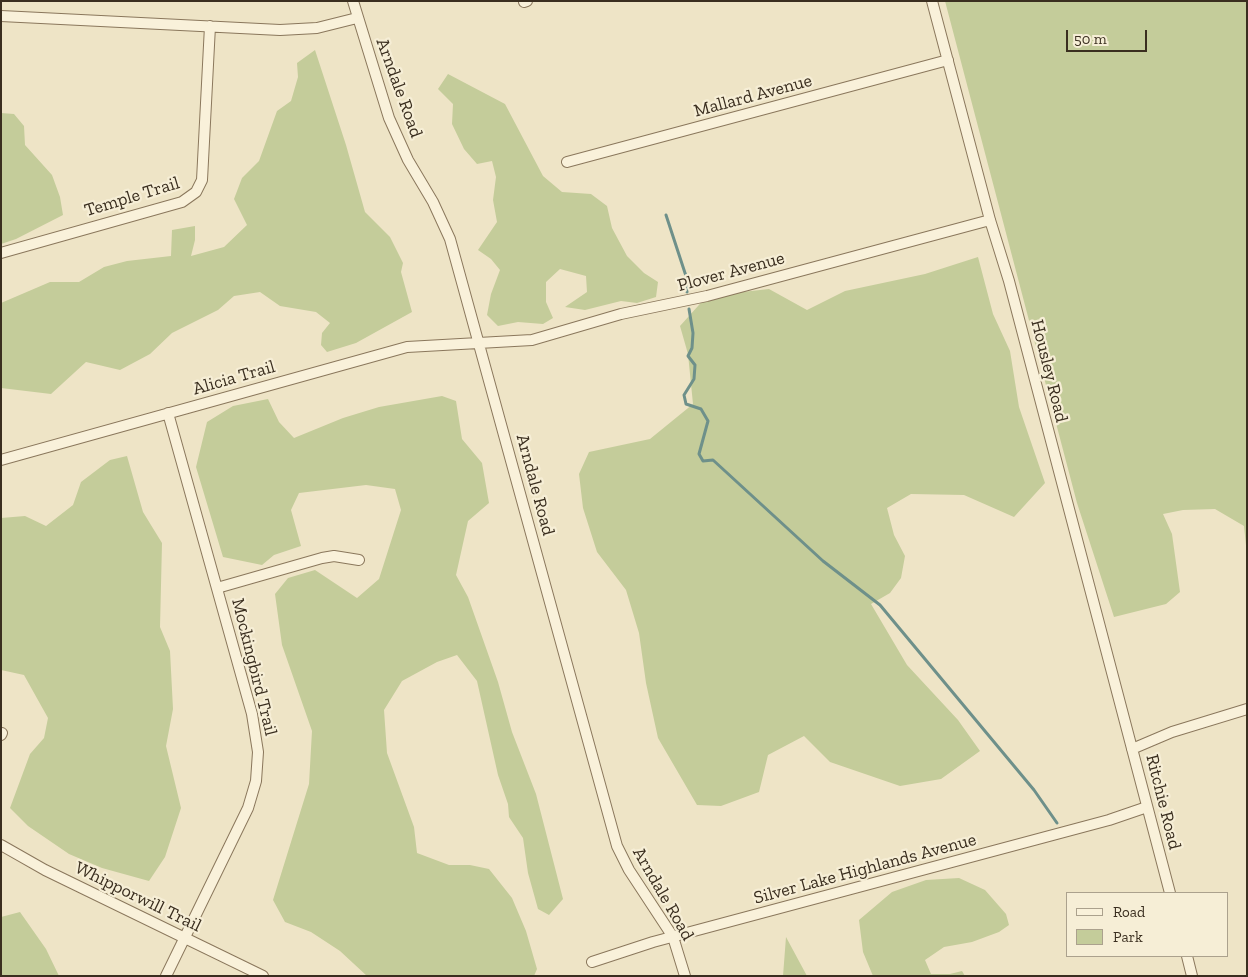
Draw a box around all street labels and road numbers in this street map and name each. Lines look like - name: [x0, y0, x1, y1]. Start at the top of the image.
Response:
- street label: Arndale Road: [371, 35, 427, 141]
- street label: Mallard Avenue: [692, 70, 814, 122]
- street label: Temple Trail: [82, 172, 182, 222]
- street label: Plover Avenue: [675, 247, 787, 297]
- street label: Housley Road: [1026, 317, 1072, 425]
- street label: Alicia Trail: [190, 356, 278, 400]
- street label: Arndale Road: [511, 432, 559, 538]
- street label: Mockingbird Trail: [226, 596, 282, 738]
- street label: Ritchie Road: [1141, 752, 1185, 852]
- street label: Silver Lake Highlands Avenue: [751, 829, 979, 909]
- street label: Arndale Road: [628, 844, 698, 944]
- street label: Whipporwill Trail: [71, 857, 205, 937]

